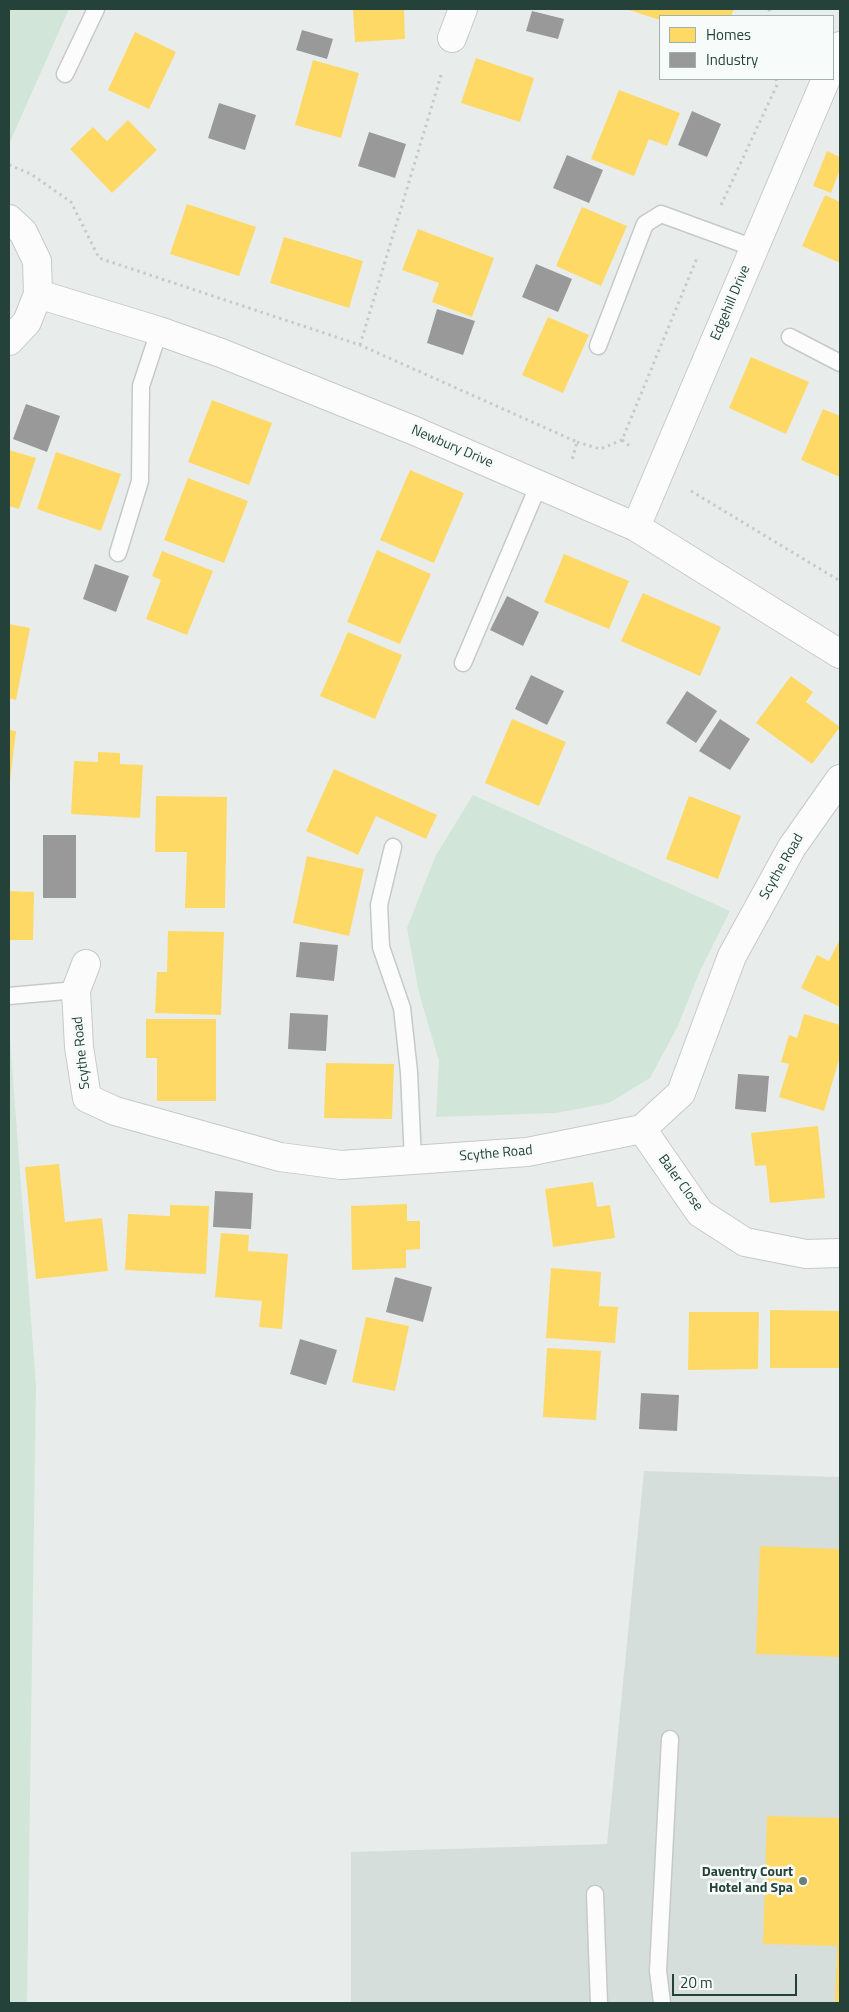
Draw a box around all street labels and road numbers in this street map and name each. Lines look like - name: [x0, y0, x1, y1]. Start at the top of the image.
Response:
- street label: Edgehill Drive: [708, 263, 754, 343]
- street label: Newbury Drive: [409, 422, 495, 472]
- street label: Scythe Road: [756, 831, 808, 903]
- street label: Scythe Road: [70, 1016, 94, 1090]
- street label: Scythe Road: [459, 1142, 533, 1166]
- street label: Baler Close: [654, 1151, 706, 1215]

